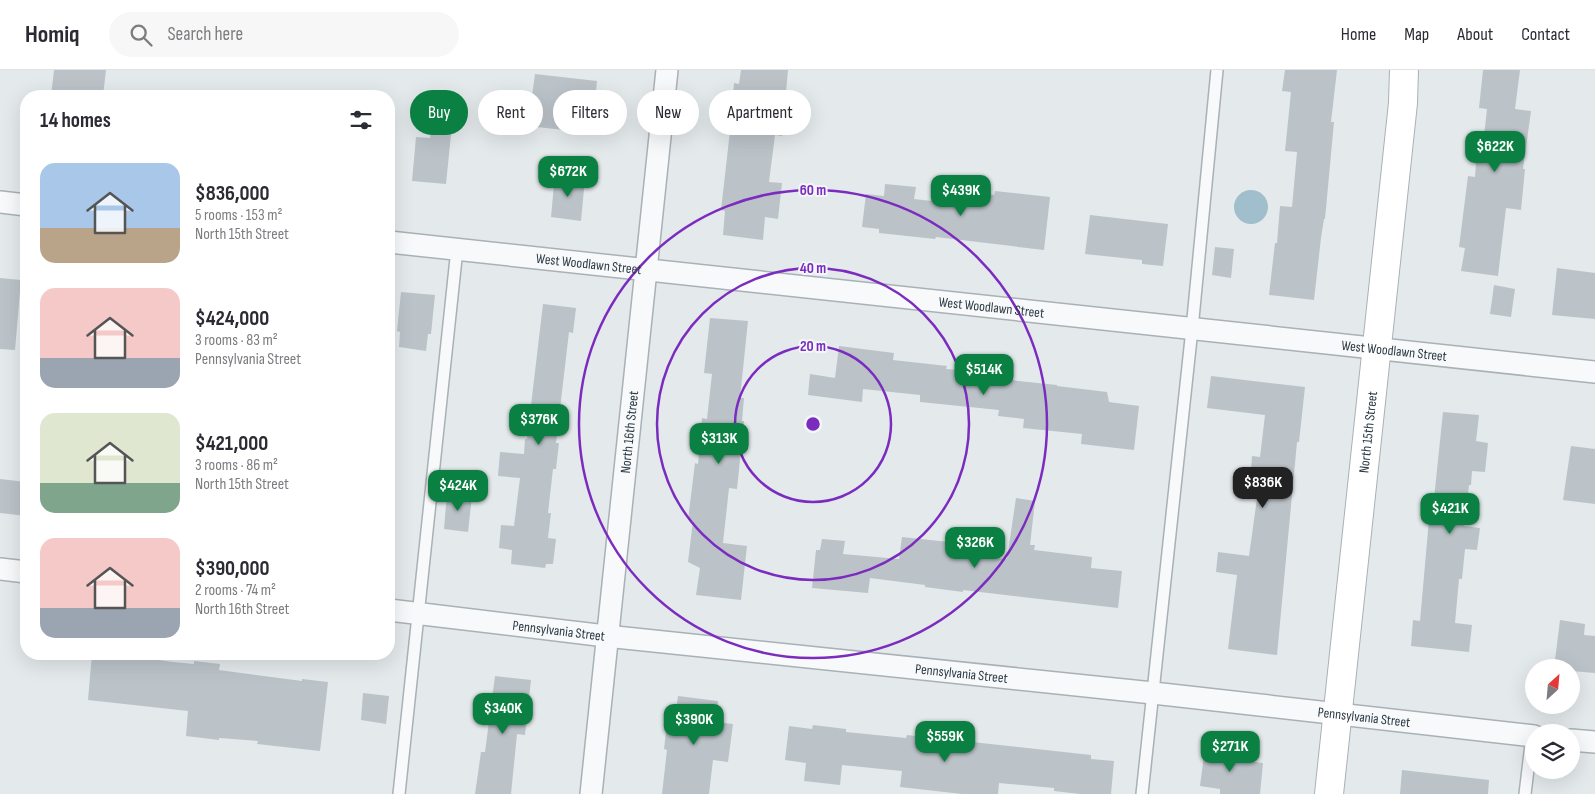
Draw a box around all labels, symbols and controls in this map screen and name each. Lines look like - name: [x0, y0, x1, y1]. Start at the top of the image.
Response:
- search box: [109, 12, 459, 57]
- text: Homiq: [25, 20, 79, 49]
- icon: search: [127, 21, 155, 49]
- text: Search here: [167, 23, 243, 46]
- text: Home: [1341, 24, 1376, 45]
- text: Map: [1404, 24, 1429, 45]
- text: About: [1457, 24, 1493, 45]
- text: Contact: [1521, 24, 1570, 45]
- chip: Buy: [410, 90, 468, 135]
- chip: Rent: [478, 90, 543, 135]
- chip: Filters: [553, 90, 627, 135]
- chip: New: [637, 90, 699, 135]
- chip: Apartment: [709, 90, 811, 135]
- icon: filters: [347, 106, 375, 134]
- text: 14 homes: [40, 108, 111, 133]
- pin: $622K: [1460, 131, 1530, 173]
- text: $622K: [1476, 137, 1514, 156]
- pin: $672K: [533, 156, 603, 198]
- text: $672K: [549, 162, 587, 181]
- pin: $439K: [926, 174, 996, 217]
- text: $836,000: [195, 181, 269, 206]
- text: 60 m: [800, 181, 826, 200]
- text: $439K: [942, 181, 980, 200]
- icon: home: [80, 183, 140, 243]
- text: 5 rooms · 153 m²: [195, 206, 282, 225]
- text: North 15th Street: [195, 225, 289, 244]
- street label: West Woodlawn Street: [535, 250, 642, 278]
- text: 40 m: [800, 259, 826, 278]
- street label: West Woodlawn Street: [938, 293, 1045, 322]
- text: $424,000: [195, 306, 269, 331]
- icon: home: [80, 308, 140, 368]
- text: 3 rooms · 83 m²: [195, 331, 278, 350]
- text: 20 m: [800, 337, 826, 356]
- street label: West Woodlawn Street: [1340, 337, 1448, 365]
- text: Pennsylvania Street: [195, 350, 301, 369]
- pin: $514K: [949, 354, 1019, 396]
- text: $514K: [966, 360, 1002, 379]
- street label: North 16th Street: [617, 390, 642, 474]
- street label: North 15th Street: [1355, 390, 1381, 474]
- pin: $376K: [504, 404, 574, 446]
- text: $376K: [520, 410, 558, 429]
- centre of rings: [804, 415, 822, 433]
- pin: $313K: [684, 422, 754, 465]
- text: $313K: [701, 429, 737, 448]
- text: $421,000: [195, 431, 268, 456]
- icon: home: [80, 433, 140, 493]
- text: 3 rooms · 86 m²: [195, 456, 278, 475]
- pin: $836K: [1228, 466, 1298, 509]
- pin: $424K: [423, 470, 493, 512]
- text: $836K: [1244, 473, 1282, 492]
- text: North 15th Street: [195, 475, 289, 494]
- text: $424K: [439, 476, 477, 495]
- pin: $421K: [1415, 492, 1485, 535]
- text: $421K: [1431, 499, 1469, 518]
- pin: $326K: [940, 526, 1010, 569]
- text: $326K: [956, 533, 994, 552]
- text: $390,000: [195, 556, 269, 581]
- icon: home: [80, 558, 140, 618]
- text: 2 rooms · 74 m²: [195, 581, 276, 600]
- text: North 16th Street: [195, 600, 290, 619]
- street label: Pennsylvania Street: [512, 617, 606, 645]
- north arrow: [1525, 659, 1580, 714]
- map controls: [1525, 659, 1580, 779]
- street label: Pennsylvania Street: [914, 660, 1009, 687]
- pin: $340K: [468, 692, 538, 735]
- text: $340K: [484, 699, 522, 718]
- pin: $390K: [659, 704, 729, 746]
- street label: Pennsylvania Street: [1317, 704, 1411, 731]
- text: $390K: [675, 710, 713, 729]
- pin: $559K: [910, 720, 980, 763]
- button: layers: [1525, 724, 1580, 779]
- text: $559K: [926, 727, 964, 746]
- pin: $271K: [1195, 730, 1265, 773]
- text: $271K: [1212, 737, 1248, 756]

